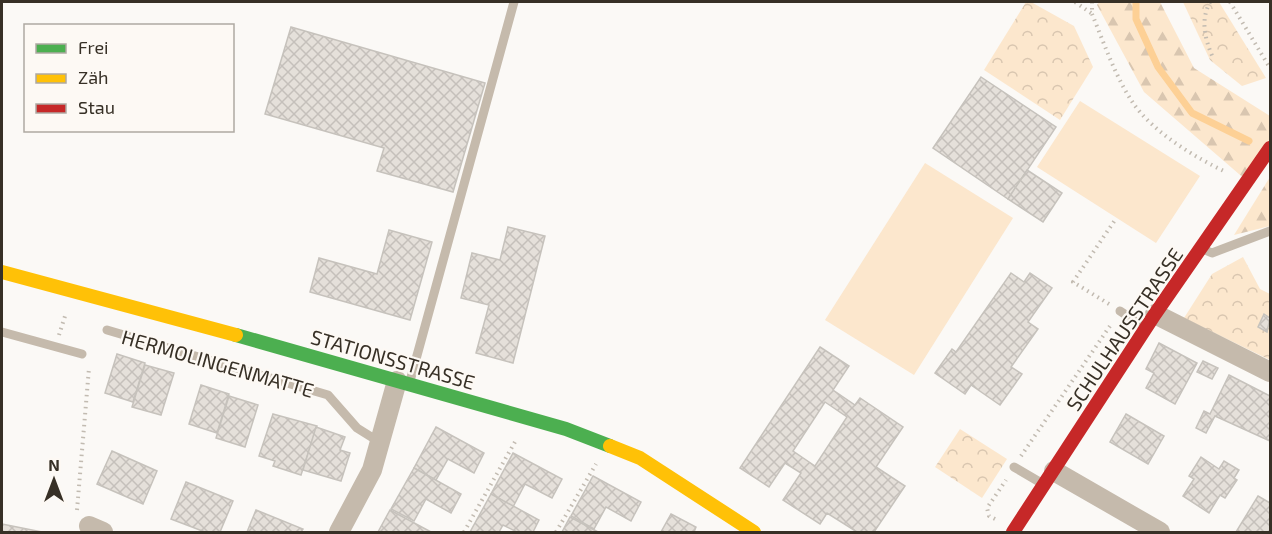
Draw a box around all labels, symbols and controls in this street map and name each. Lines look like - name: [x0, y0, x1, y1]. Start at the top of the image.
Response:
- legend: [24, 24, 234, 132]
- text: Frei: [78, 36, 109, 58]
- text: Zäh: [78, 66, 109, 88]
- text: Stau: [78, 96, 115, 118]
- street label: SCHULHAUSSTRASSE: [1061, 243, 1187, 415]
- street label: HERMOLINGENMATTE: [119, 324, 317, 402]
- street label: STATIONSSTRASSE: [308, 324, 478, 394]
- north arrow: [24, 450, 84, 510]
- text: N: [48, 455, 60, 474]

